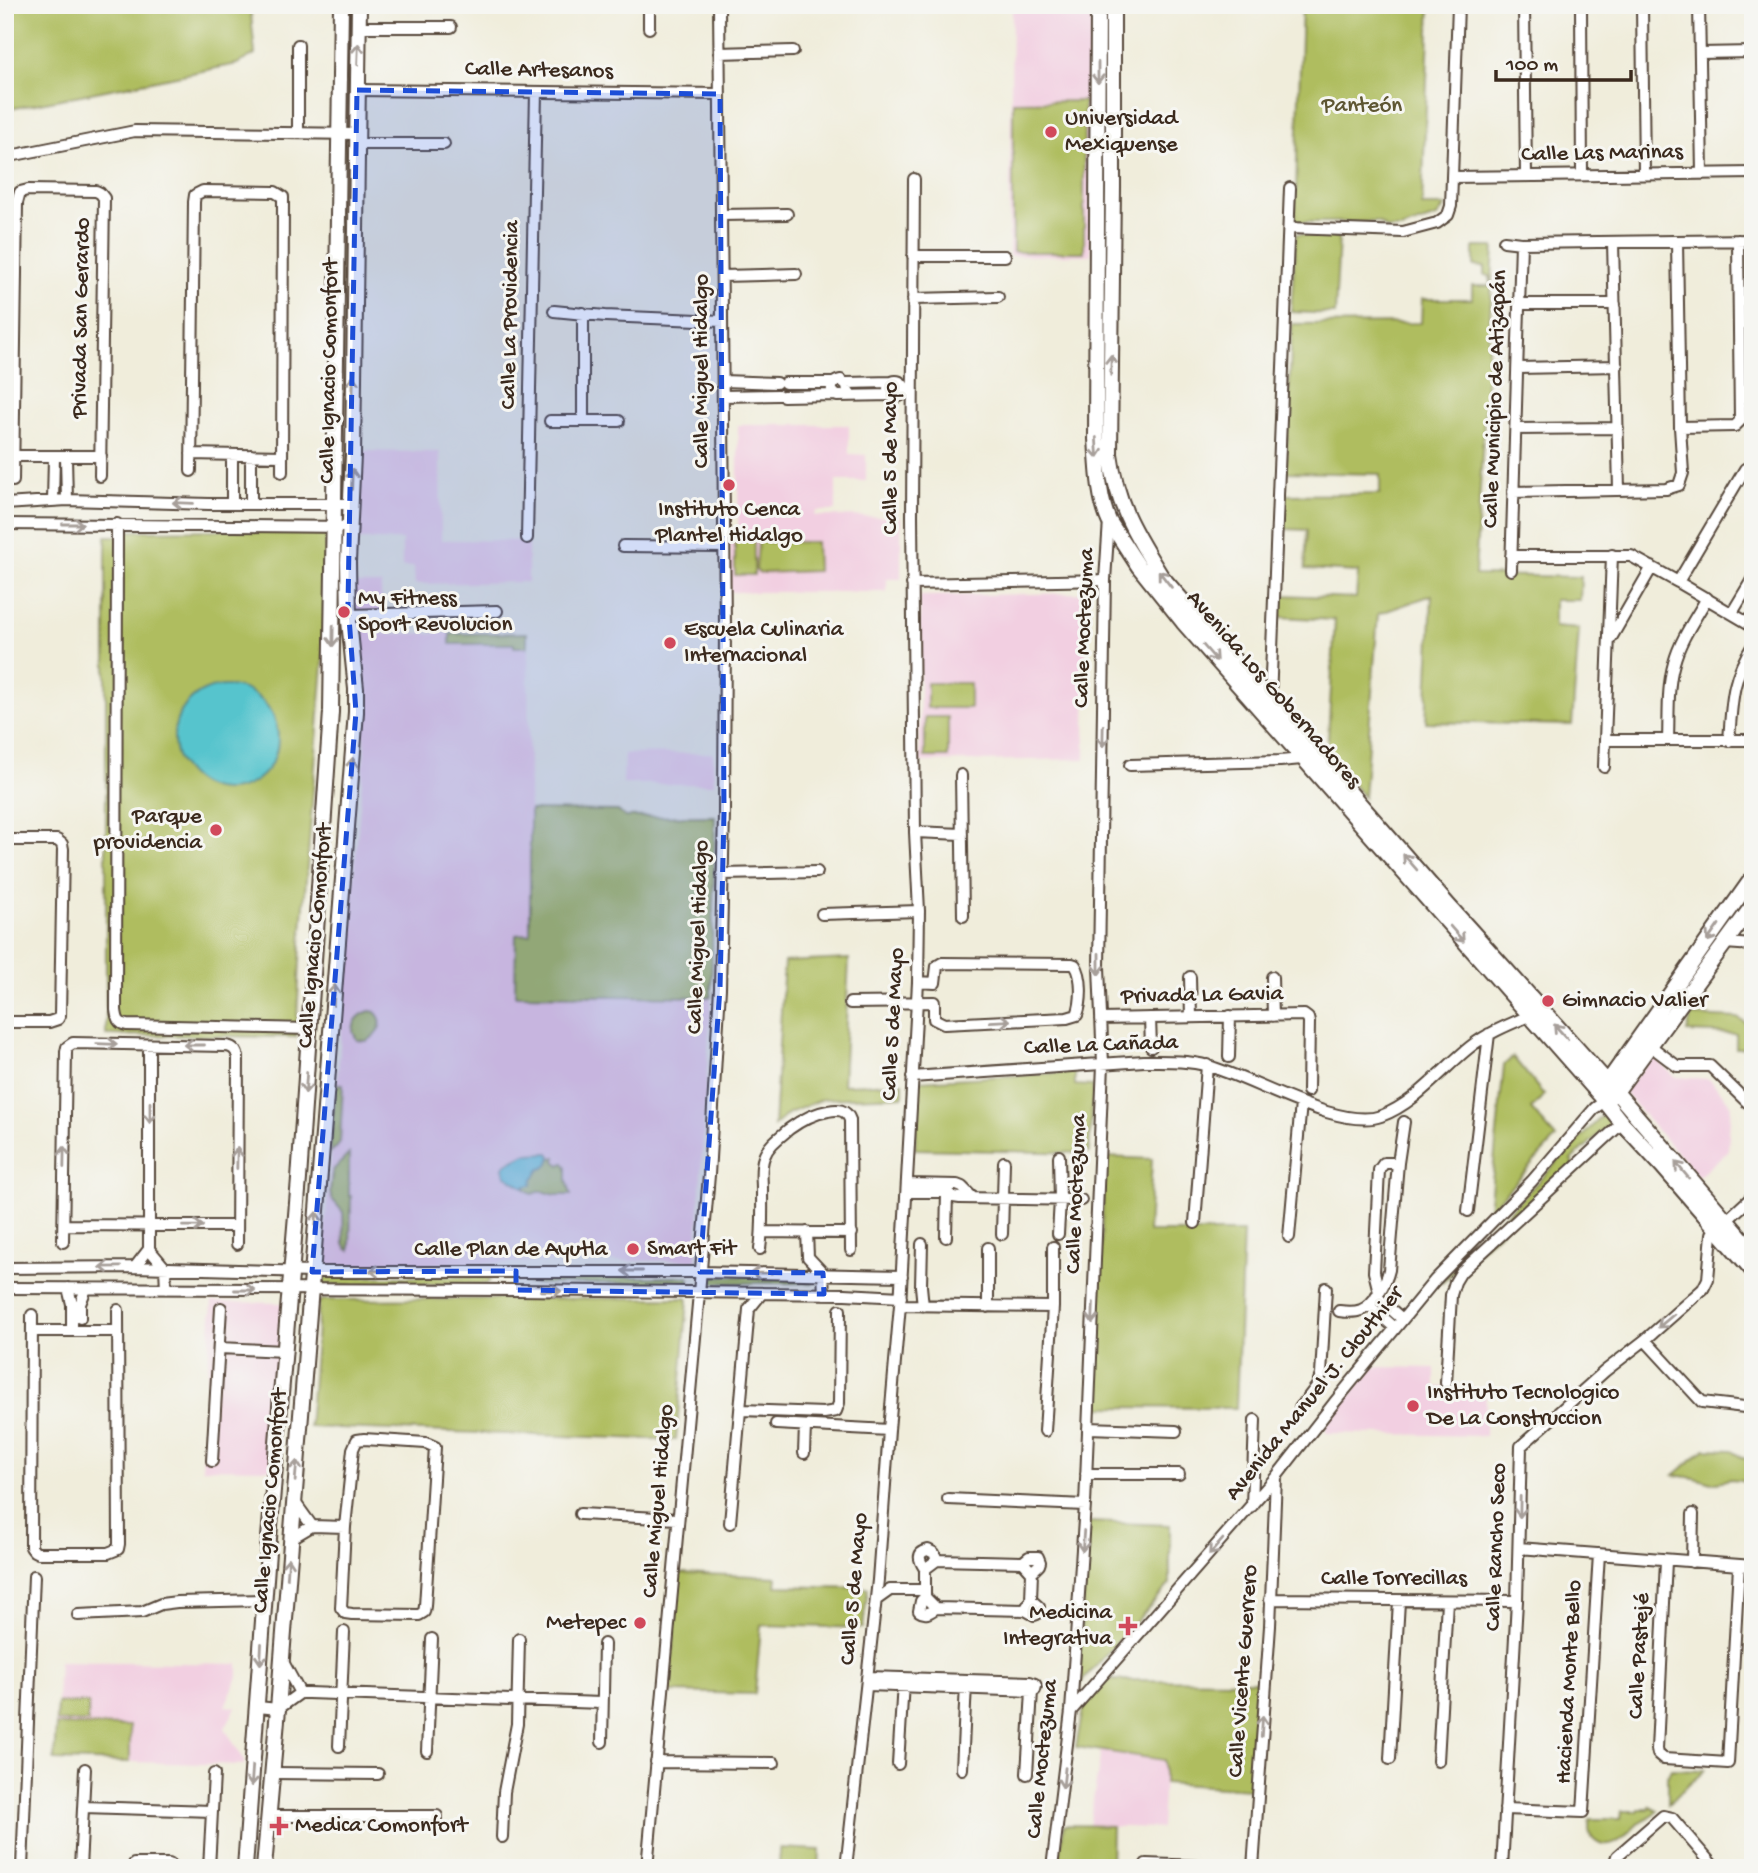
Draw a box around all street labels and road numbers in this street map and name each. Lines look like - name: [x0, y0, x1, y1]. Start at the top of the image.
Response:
- street label: Calle Artesanos: [465, 56, 614, 86]
- street label: Calle Las Marinas: [1521, 139, 1684, 169]
- street label: Privada San Gerardo: [67, 217, 97, 420]
- street label: Calle La Providencia: [496, 219, 526, 410]
- street label: Calle Ignacio Comonfort: [315, 257, 345, 484]
- street label: Calle Municipio de Atizapán: [1478, 269, 1514, 529]
- street label: Calle Miguel Hidalgo: [689, 274, 716, 468]
- street label: Calle 5 de Mayo: [878, 381, 905, 535]
- street label: Calle Moctezuma: [1069, 547, 1101, 708]
- street label: Avenida Los Gobernadores: [1180, 585, 1367, 795]
- street label: Calle Ignacio Comonfort: [293, 821, 339, 1049]
- street label: Calle Miguel Hidalgo: [682, 839, 716, 1035]
- street label: Calle 5 de Mayo: [877, 947, 911, 1101]
- street label: Privada La Gavia: [1120, 981, 1285, 1011]
- street label: Calle La Cañada: [1023, 1030, 1180, 1062]
- street label: Calle Moctezuma: [1061, 1113, 1093, 1274]
- street label: Calle Plan de Ayutla: [414, 1237, 609, 1264]
- street label: Avenida Manuel J. Clouthier: [1220, 1280, 1411, 1507]
- street label: Calle Ignacio Comonfort: [248, 1386, 294, 1614]
- street label: Calle Miguel Hidalgo: [637, 1403, 681, 1599]
- street label: Calle Rancho Seco: [1481, 1462, 1513, 1632]
- street label: Calle 5 de Mayo: [835, 1512, 875, 1666]
- street label: Calle Vicente Guerrero: [1223, 1564, 1265, 1778]
- street label: Calle Torrecillas: [1321, 1566, 1467, 1593]
- street label: Hacienda Monte Bello: [1551, 1579, 1589, 1785]
- street label: Calle Pastejé: [1623, 1591, 1657, 1720]
- street label: Calle Moctezuma: [1021, 1677, 1065, 1840]

